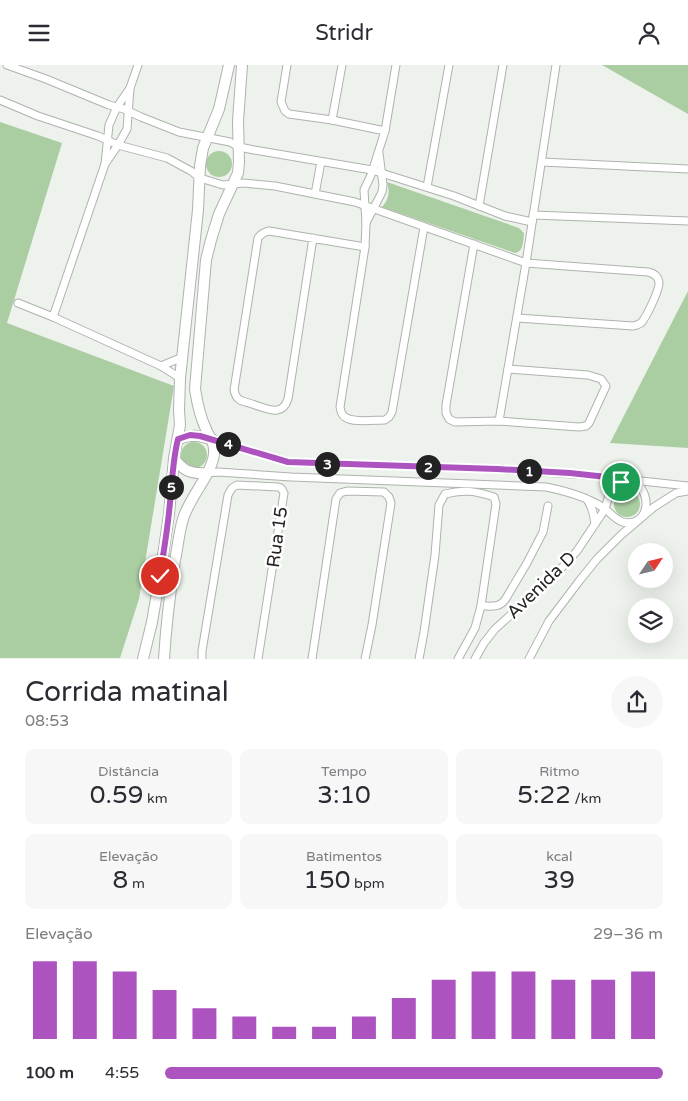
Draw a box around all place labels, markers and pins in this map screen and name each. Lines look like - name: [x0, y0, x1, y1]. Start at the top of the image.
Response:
- pin: 4: [216, 431, 240, 457]
- pin: 3: [314, 451, 340, 477]
- pin: 2: [416, 455, 440, 479]
- pin: 1: [516, 459, 542, 483]
- pin: [600, 461, 642, 503]
- pin: 5: [158, 475, 184, 499]
- pin: [139, 555, 181, 597]

